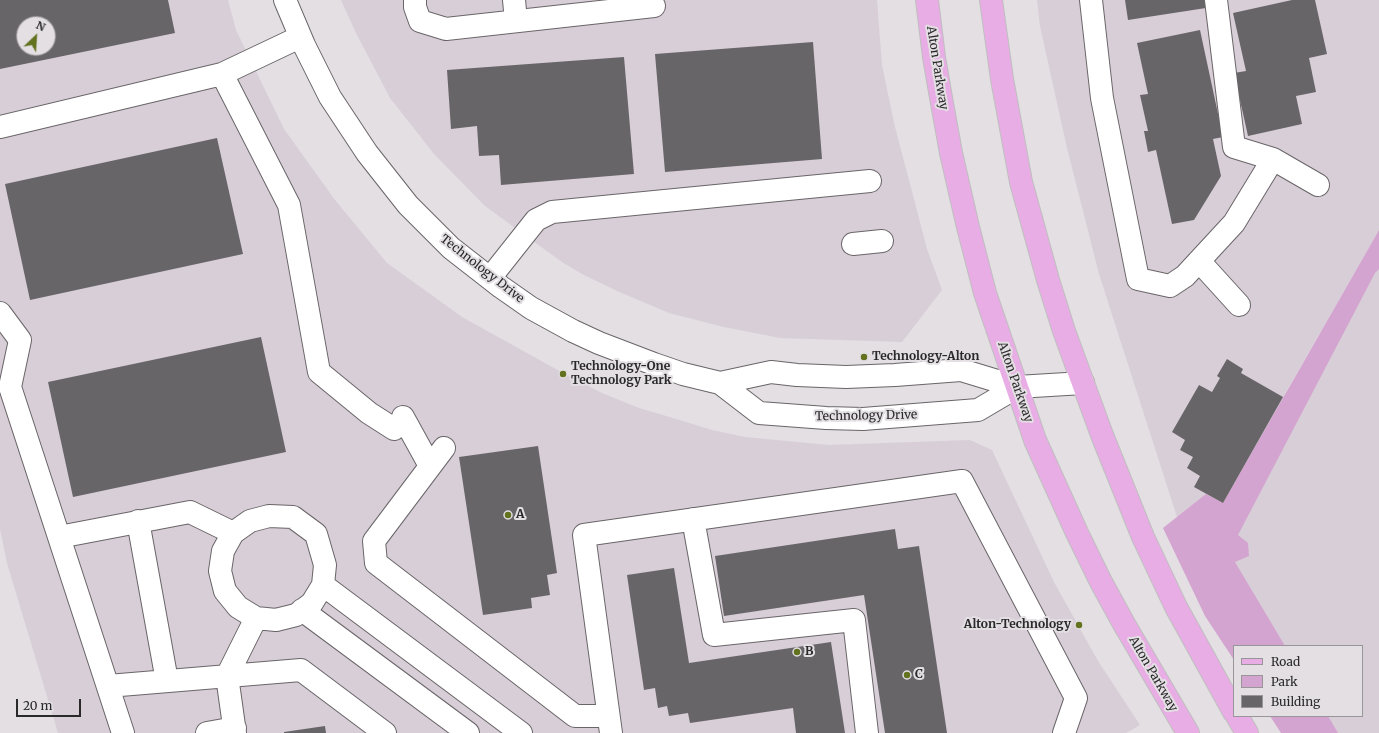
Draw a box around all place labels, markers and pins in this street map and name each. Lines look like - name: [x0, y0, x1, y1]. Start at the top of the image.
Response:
- place label: Technology-Alton: [872, 350, 979, 364]
- marker: Technology-Alton: [859, 352, 869, 362]
- place label: Technology-One Technology Park: [571, 360, 671, 388]
- marker: Technology-One Technology Park: [558, 369, 568, 379]
- place label: A: [516, 508, 524, 522]
- marker: A: [503, 510, 513, 520]
- place label: Alton-Technology: [964, 618, 1071, 632]
- marker: Alton-Technology: [1074, 620, 1084, 630]
- place label: B: [805, 645, 813, 659]
- marker: B: [792, 647, 802, 657]
- place label: C: [915, 668, 923, 682]
- marker: C: [902, 670, 912, 680]

